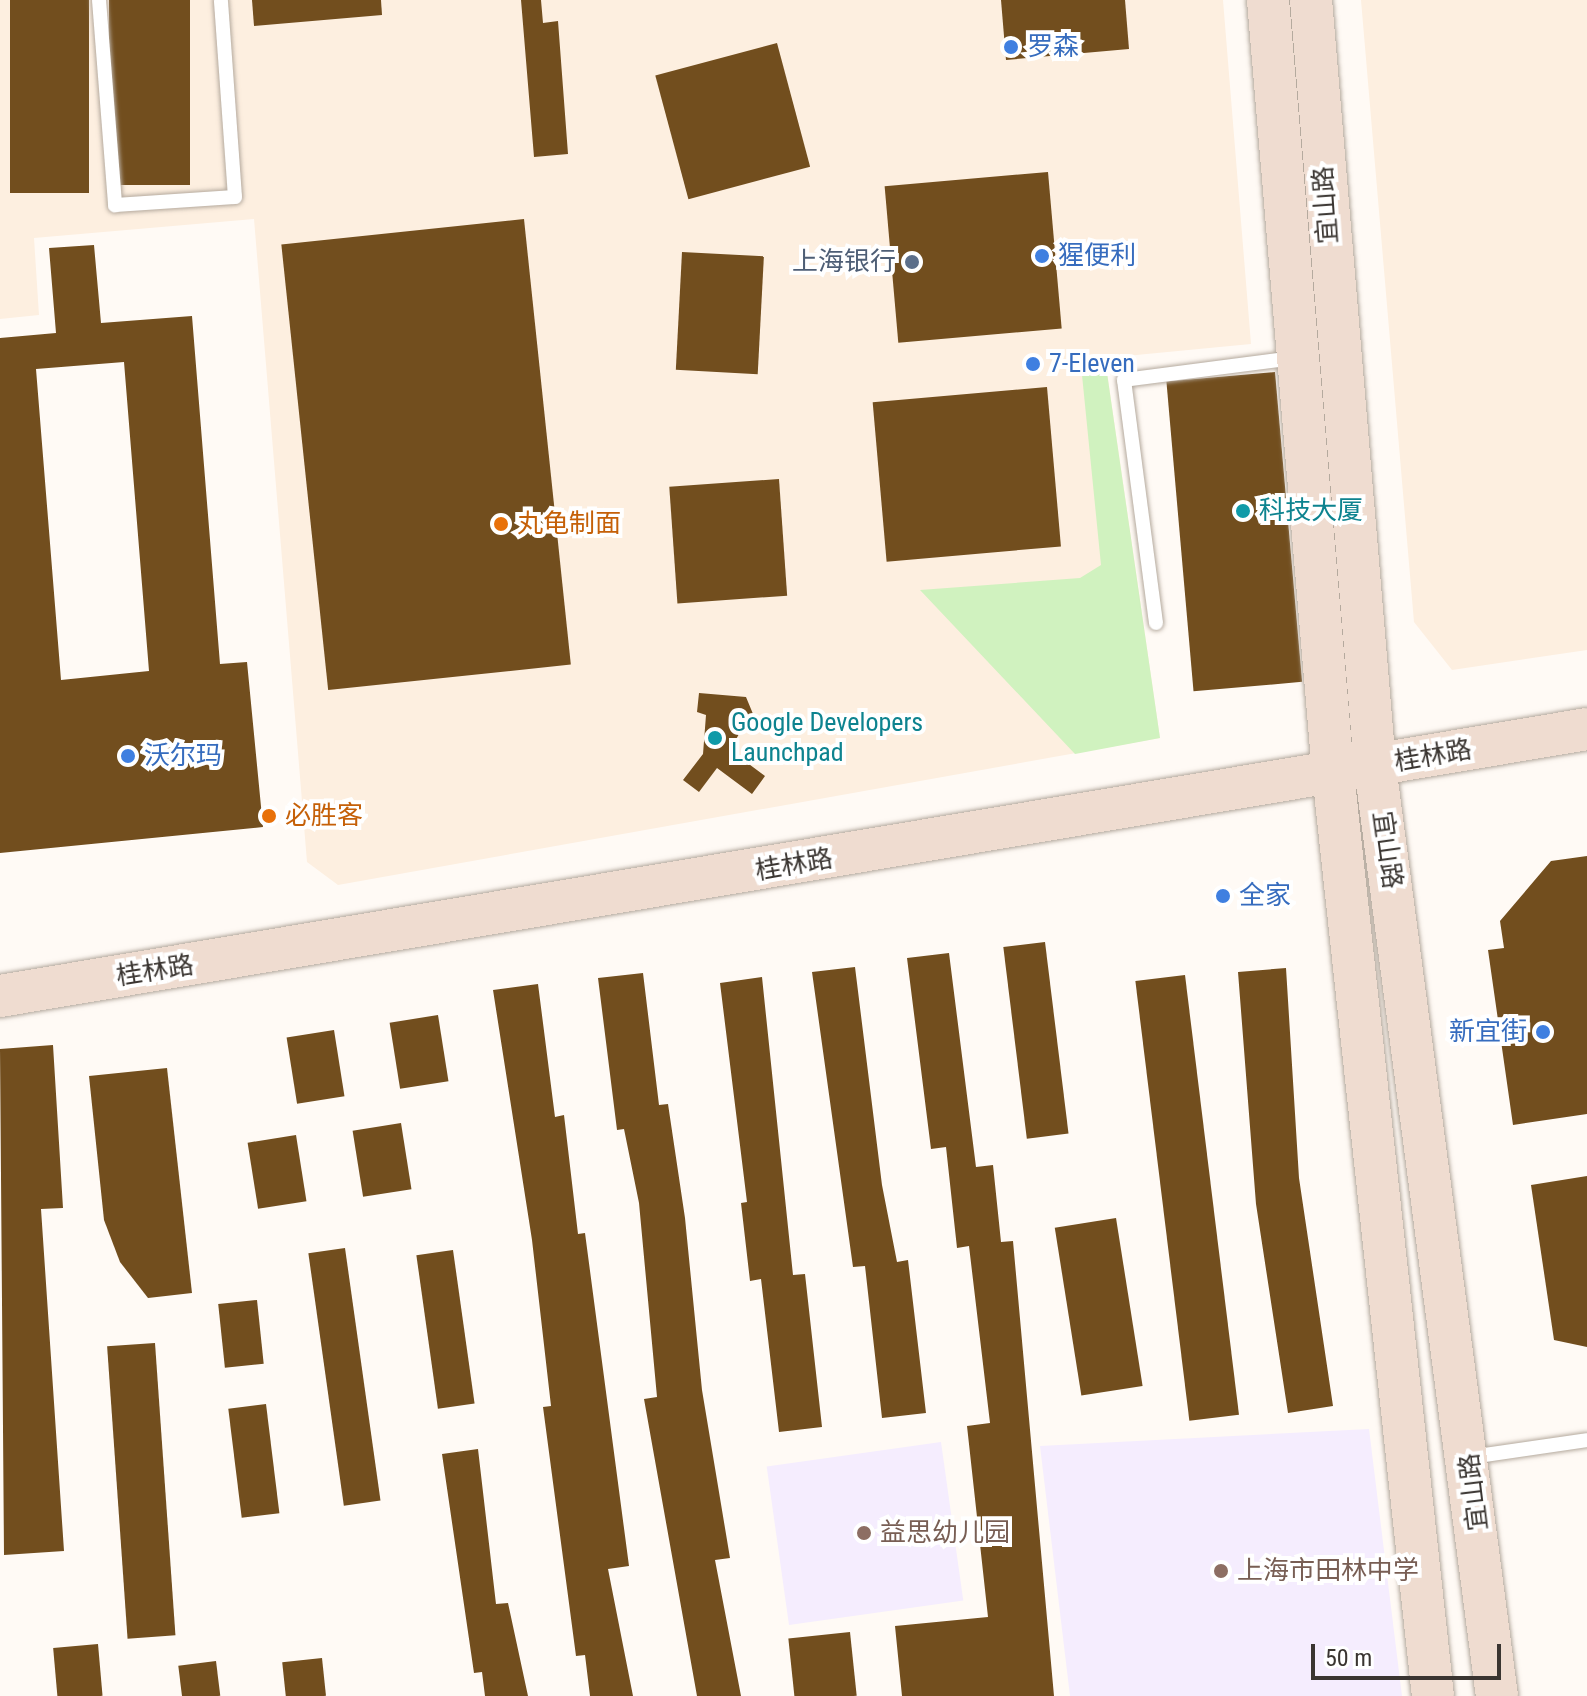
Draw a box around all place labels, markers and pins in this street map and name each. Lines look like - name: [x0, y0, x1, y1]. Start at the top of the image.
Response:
- place label: 罗森: [1027, 31, 1079, 63]
- marker: 罗森: [1002, 38, 1020, 56]
- place label: 猩便利: [1058, 240, 1136, 272]
- place label: 上海银行: [792, 246, 896, 278]
- marker: 猩便利: [1033, 247, 1051, 265]
- marker: 上海银行: [903, 253, 921, 271]
- place label: 7-Eleven: [1049, 348, 1135, 380]
- marker: 7-Eleven: [1024, 355, 1042, 373]
- place label: 科技大厦: [1259, 495, 1363, 527]
- marker: 科技大厦: [1234, 502, 1252, 520]
- place label: 丸龟制面: [517, 508, 621, 540]
- marker: 丸龟制面: [492, 515, 510, 533]
- place label: Google Developers Launchpad: [731, 707, 923, 768]
- marker: Google Developers Launchpad: [706, 729, 724, 747]
- place label: 沃尔玛: [144, 740, 222, 772]
- marker: 沃尔玛: [119, 747, 137, 765]
- place label: 必胜客: [285, 800, 363, 832]
- marker: 必胜客: [260, 807, 278, 825]
- place label: 全家: [1239, 880, 1291, 912]
- marker: 全家: [1214, 887, 1232, 905]
- place label: 新宜街: [1449, 1016, 1527, 1048]
- marker: 新宜街: [1534, 1023, 1552, 1041]
- place label: 益思幼儿园: [880, 1517, 1010, 1549]
- marker: 益思幼儿园: [855, 1524, 873, 1542]
- place label: 上海市田林中学: [1237, 1555, 1419, 1587]
- marker: 上海市田林中学: [1212, 1562, 1230, 1580]

